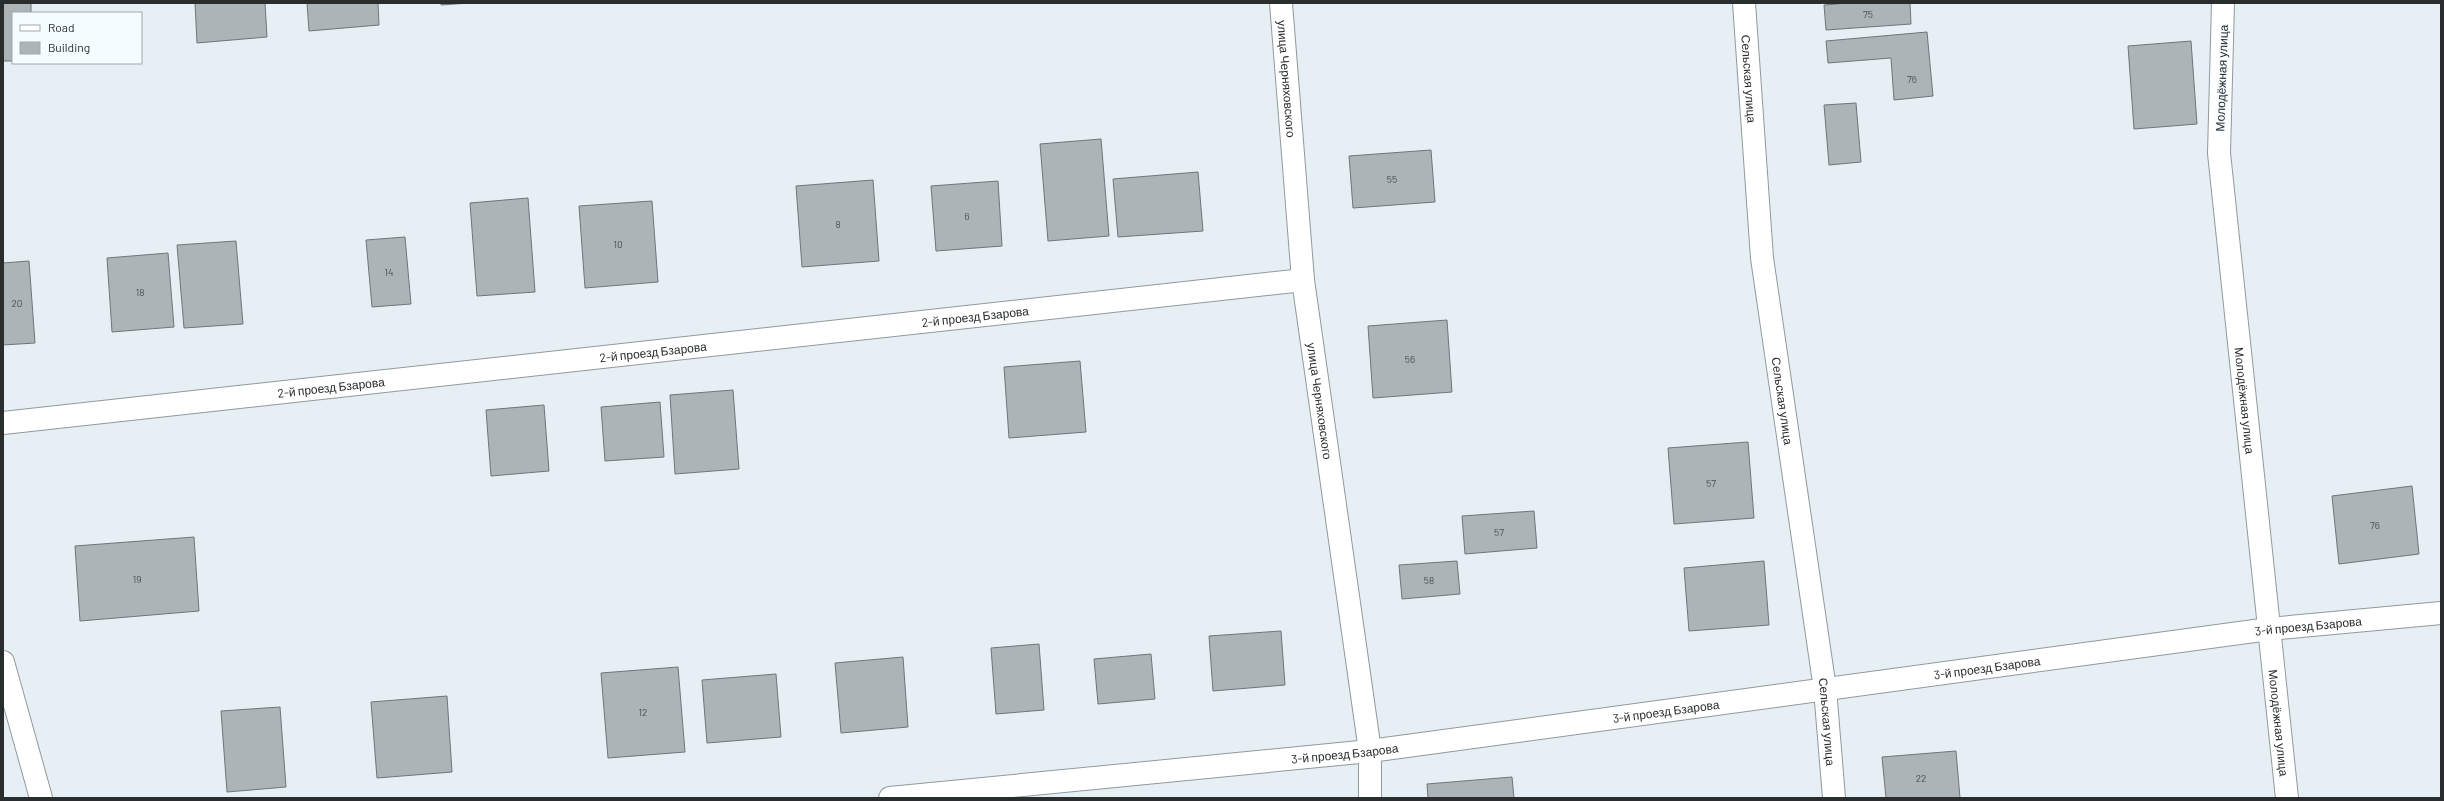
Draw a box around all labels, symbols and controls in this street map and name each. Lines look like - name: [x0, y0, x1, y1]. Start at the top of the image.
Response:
- house number: 75: [1863, 8, 1873, 20]
- legend: [12, 12, 142, 64]
- text: Road: [48, 20, 75, 34]
- street label: улица Черняховского: [1274, 20, 1299, 138]
- street label: Молодёжная улица: [2212, 24, 2231, 132]
- street label: Сельская улица: [1739, 34, 1759, 124]
- text: Building: [48, 40, 90, 54]
- house number: 76: [1907, 73, 1917, 85]
- house number: 55: [1387, 173, 1397, 185]
- house number: 6: [964, 210, 970, 222]
- house number: 8: [835, 218, 841, 230]
- house number: 10: [613, 238, 623, 250]
- house number: 14: [384, 266, 394, 278]
- house number: 18: [136, 286, 144, 298]
- house number: 20: [11, 297, 23, 309]
- street label: 2-й проезд Бзарова: [921, 303, 1030, 329]
- street label: 2-й проезд Бзарова: [599, 339, 708, 364]
- street label: улица Черняховского: [1304, 342, 1335, 460]
- street label: Молодёжная улица: [2233, 347, 2258, 455]
- house number: 56: [1405, 353, 1415, 365]
- street label: Сельская улица: [1770, 356, 1796, 446]
- street label: 2-й проезд Бзарова: [277, 374, 386, 400]
- house number: 57: [1706, 477, 1716, 489]
- house number: 76: [2370, 519, 2380, 531]
- house number: 57: [1494, 526, 1504, 538]
- house number: 19: [133, 573, 141, 585]
- house number: 58: [1424, 574, 1434, 586]
- street label: 3-й проезд Бзарова: [2254, 613, 2363, 638]
- street label: 3-й проезд Бзарова: [1933, 653, 2042, 681]
- street label: Молодёжная улица: [2266, 669, 2292, 777]
- street label: Сельская улица: [1816, 677, 1838, 767]
- street label: 3-й проезд Бзарова: [1612, 697, 1720, 725]
- house number: 12: [639, 706, 647, 718]
- street label: 3-й проезд Бзарова: [1291, 740, 1399, 766]
- house number: 22: [1916, 772, 1926, 784]

